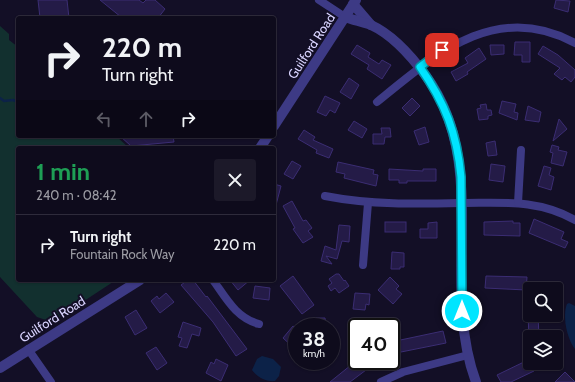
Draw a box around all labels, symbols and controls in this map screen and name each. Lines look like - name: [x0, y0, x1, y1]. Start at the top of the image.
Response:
- street label: Guilford Road: [284, 10, 338, 82]
- text: 220 m: [102, 30, 182, 64]
- icon: right: [36, 32, 88, 84]
- pin: [425, 33, 459, 67]
- icon: arrive: [431, 39, 453, 61]
- text: Turn right: [102, 64, 173, 86]
- icon: left: [93, 108, 115, 130]
- icon: ahead: [135, 108, 157, 130]
- icon: right: [177, 108, 199, 130]
- text: 1 min: [36, 157, 90, 186]
- button: close: [214, 159, 256, 201]
- text: 240 m · 08:42: [36, 187, 117, 203]
- text: Turn right: [70, 228, 131, 246]
- icon: right: [36, 234, 58, 256]
- text: 220 m: [213, 236, 256, 254]
- text: Fountain Rock Way: [70, 246, 175, 262]
- map controls: [523, 282, 563, 370]
- button: search: [523, 282, 563, 322]
- position arrow: [441, 290, 483, 332]
- street label: Guilford Road: [16, 292, 88, 346]
- speed limit sign: 40: [348, 318, 400, 370]
- text: 38: [303, 327, 325, 351]
- button: layers: [523, 330, 563, 370]
- text: km/h: [303, 347, 325, 360]

